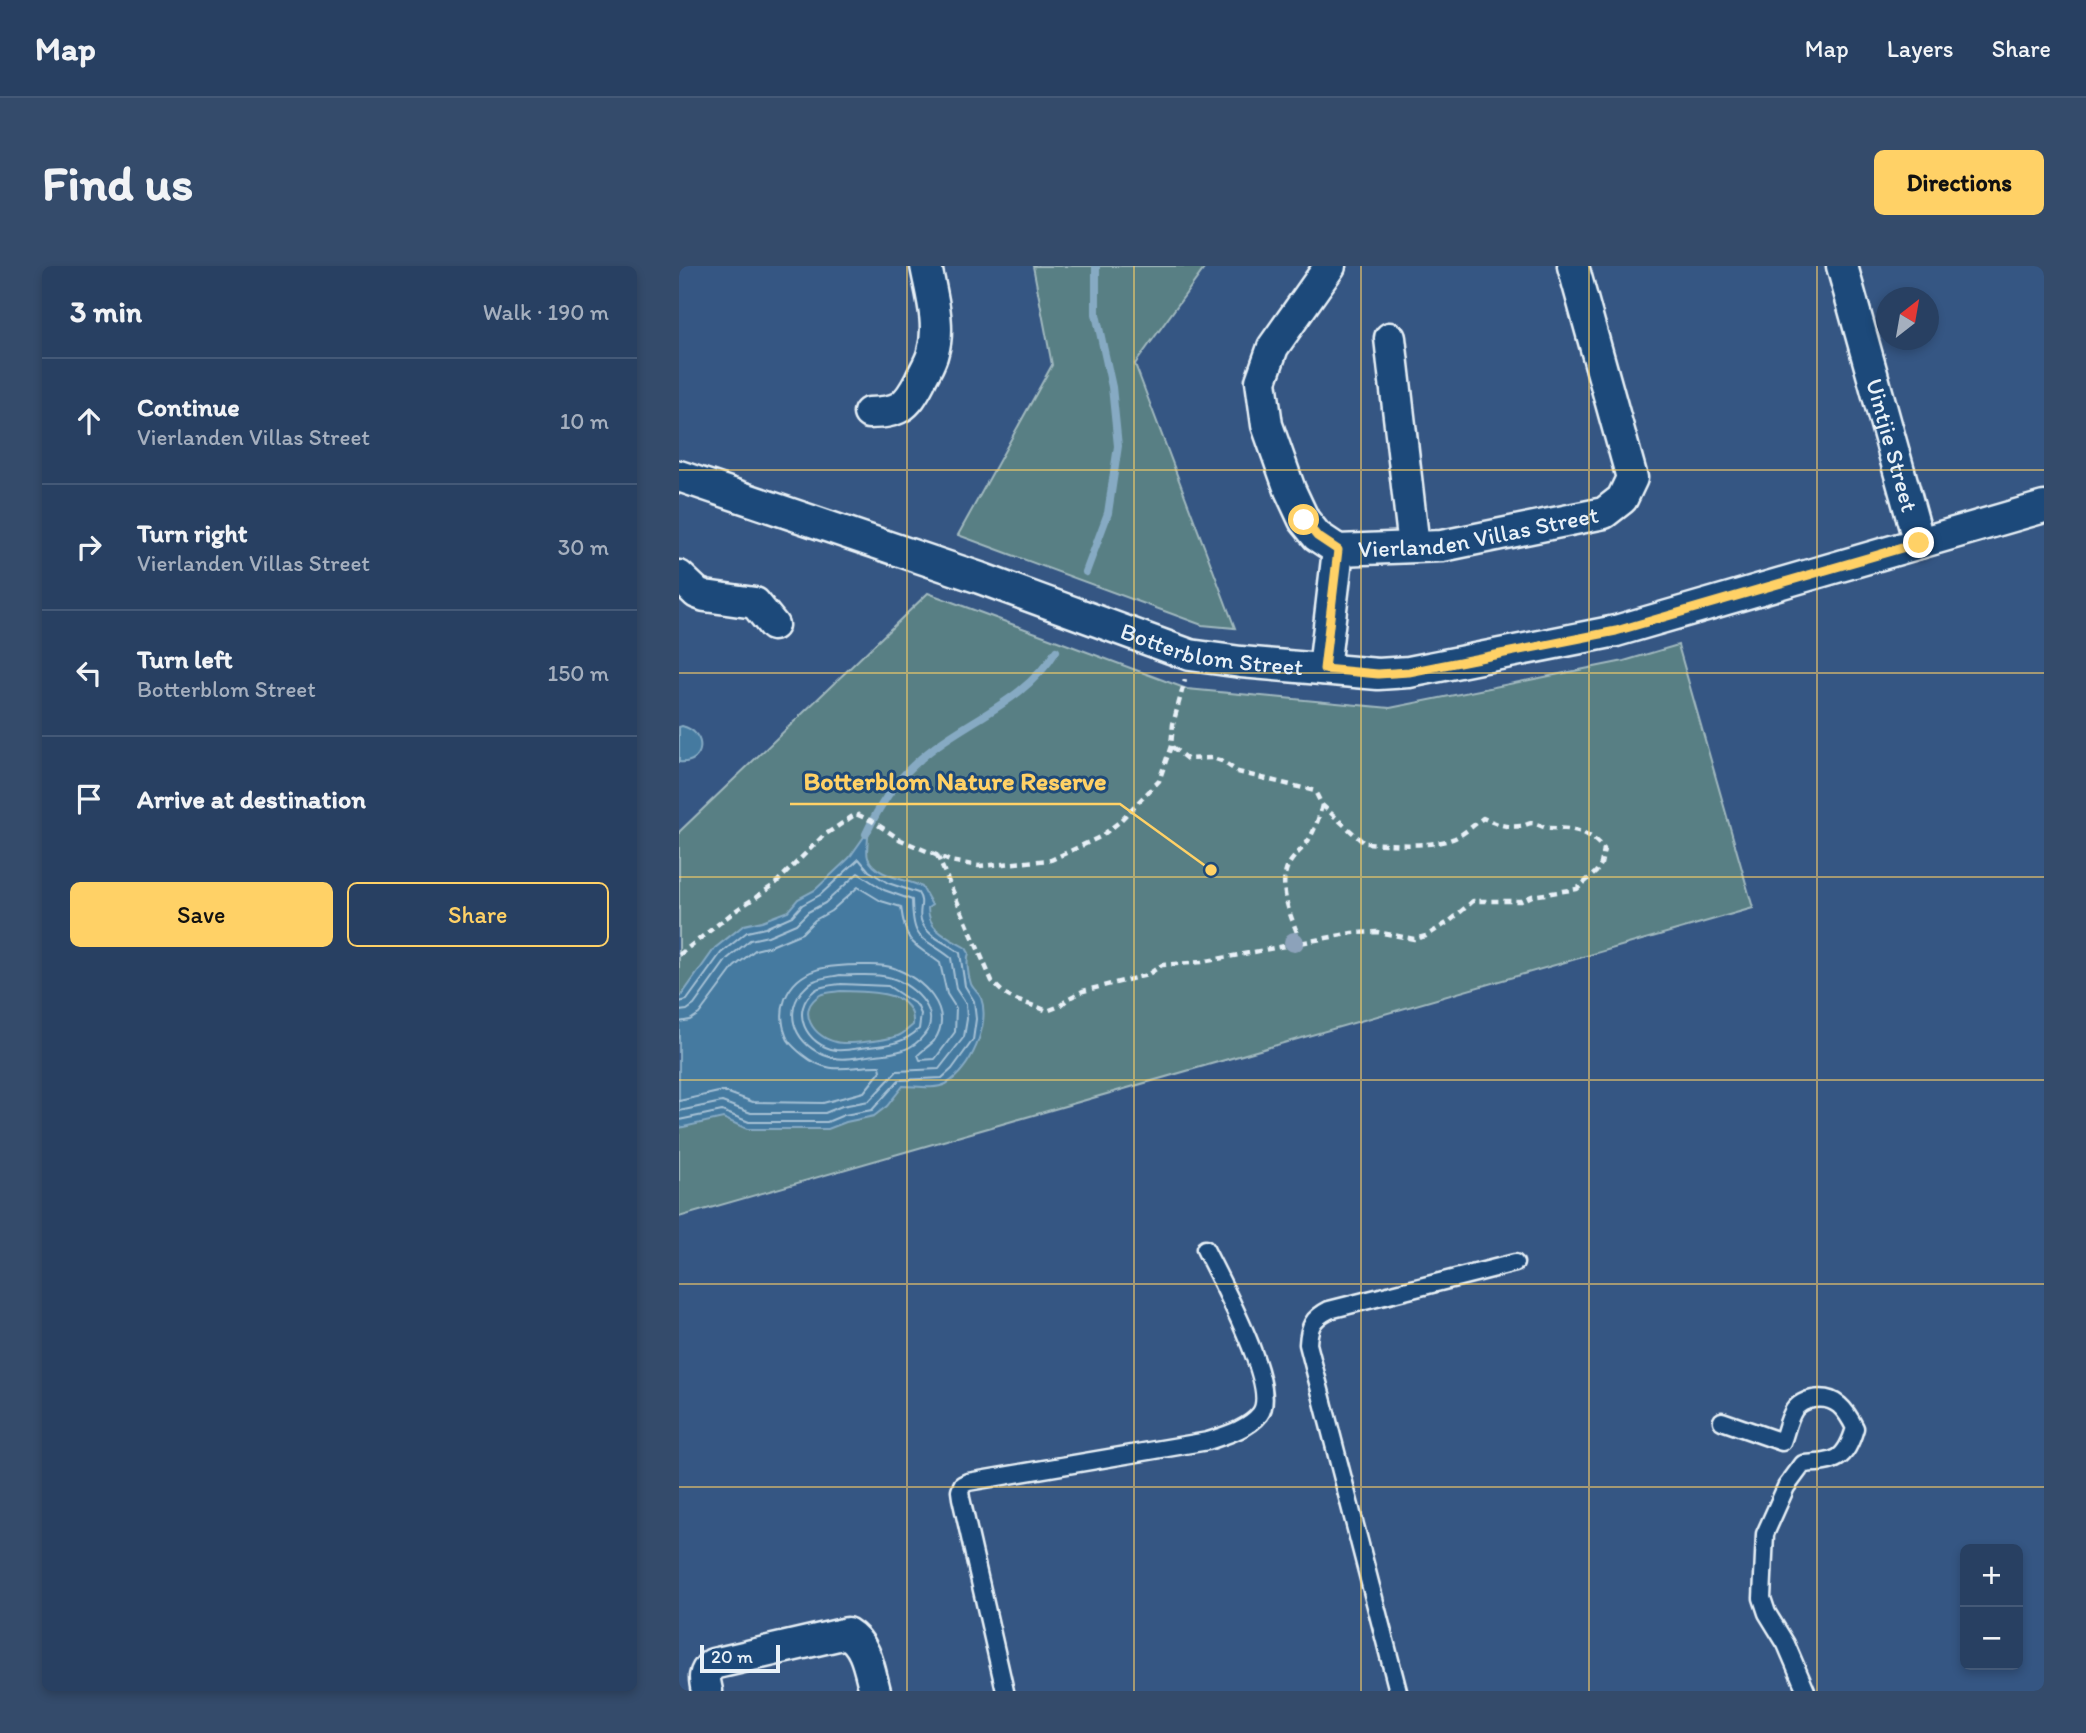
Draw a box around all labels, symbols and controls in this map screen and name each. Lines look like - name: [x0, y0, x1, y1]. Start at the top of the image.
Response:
- text: Map: [35, 29, 96, 68]
- text: Map: [1805, 34, 1849, 63]
- text: Layers: [1887, 34, 1954, 63]
- text: Share: [1992, 34, 2051, 63]
- button: Directions: [1874, 150, 2044, 215]
- text: Find us: [42, 153, 193, 212]
- north arrow: [1876, 287, 1939, 350]
- text: 3 min: [70, 293, 142, 330]
- text: Walk · 190 m: [483, 298, 609, 326]
- street label: Uintjie Street: [1860, 375, 1925, 515]
- text: Continue: [137, 391, 240, 423]
- icon: ahead: [70, 402, 108, 440]
- text: 10 m: [560, 407, 609, 435]
- text: Vierlanden Villas Street: [137, 423, 370, 451]
- street label: Vierlanden Villas Street: [1357, 500, 1601, 563]
- route start: [1288, 504, 1319, 535]
- text: Turn right: [137, 517, 248, 549]
- route end: [1903, 527, 1934, 558]
- icon: right: [70, 528, 108, 566]
- text: 30 m: [558, 533, 609, 561]
- text: Vierlanden Villas Street: [137, 549, 370, 577]
- street label: Botterblom Street: [1117, 616, 1305, 681]
- text: Turn left: [137, 643, 233, 675]
- icon: left: [70, 654, 108, 692]
- text: 150 m: [548, 659, 609, 687]
- text: Botterblom Street: [137, 675, 316, 703]
- callout: Botterblom Nature Reserve: [790, 757, 1120, 804]
- text: Botterblom Nature Reserve: [803, 765, 1107, 797]
- icon: arrive: [70, 780, 108, 818]
- text: Arrive at destination: [137, 783, 366, 815]
- button: Save: [70, 882, 333, 947]
- button: Share: [347, 882, 609, 947]
- map controls: [1960, 1544, 2023, 1670]
- button: +: [1960, 1544, 2023, 1607]
- button: −: [1960, 1607, 2023, 1670]
- scale bar: [700, 1642, 781, 1674]
- text: 20 m: [711, 1645, 753, 1668]

